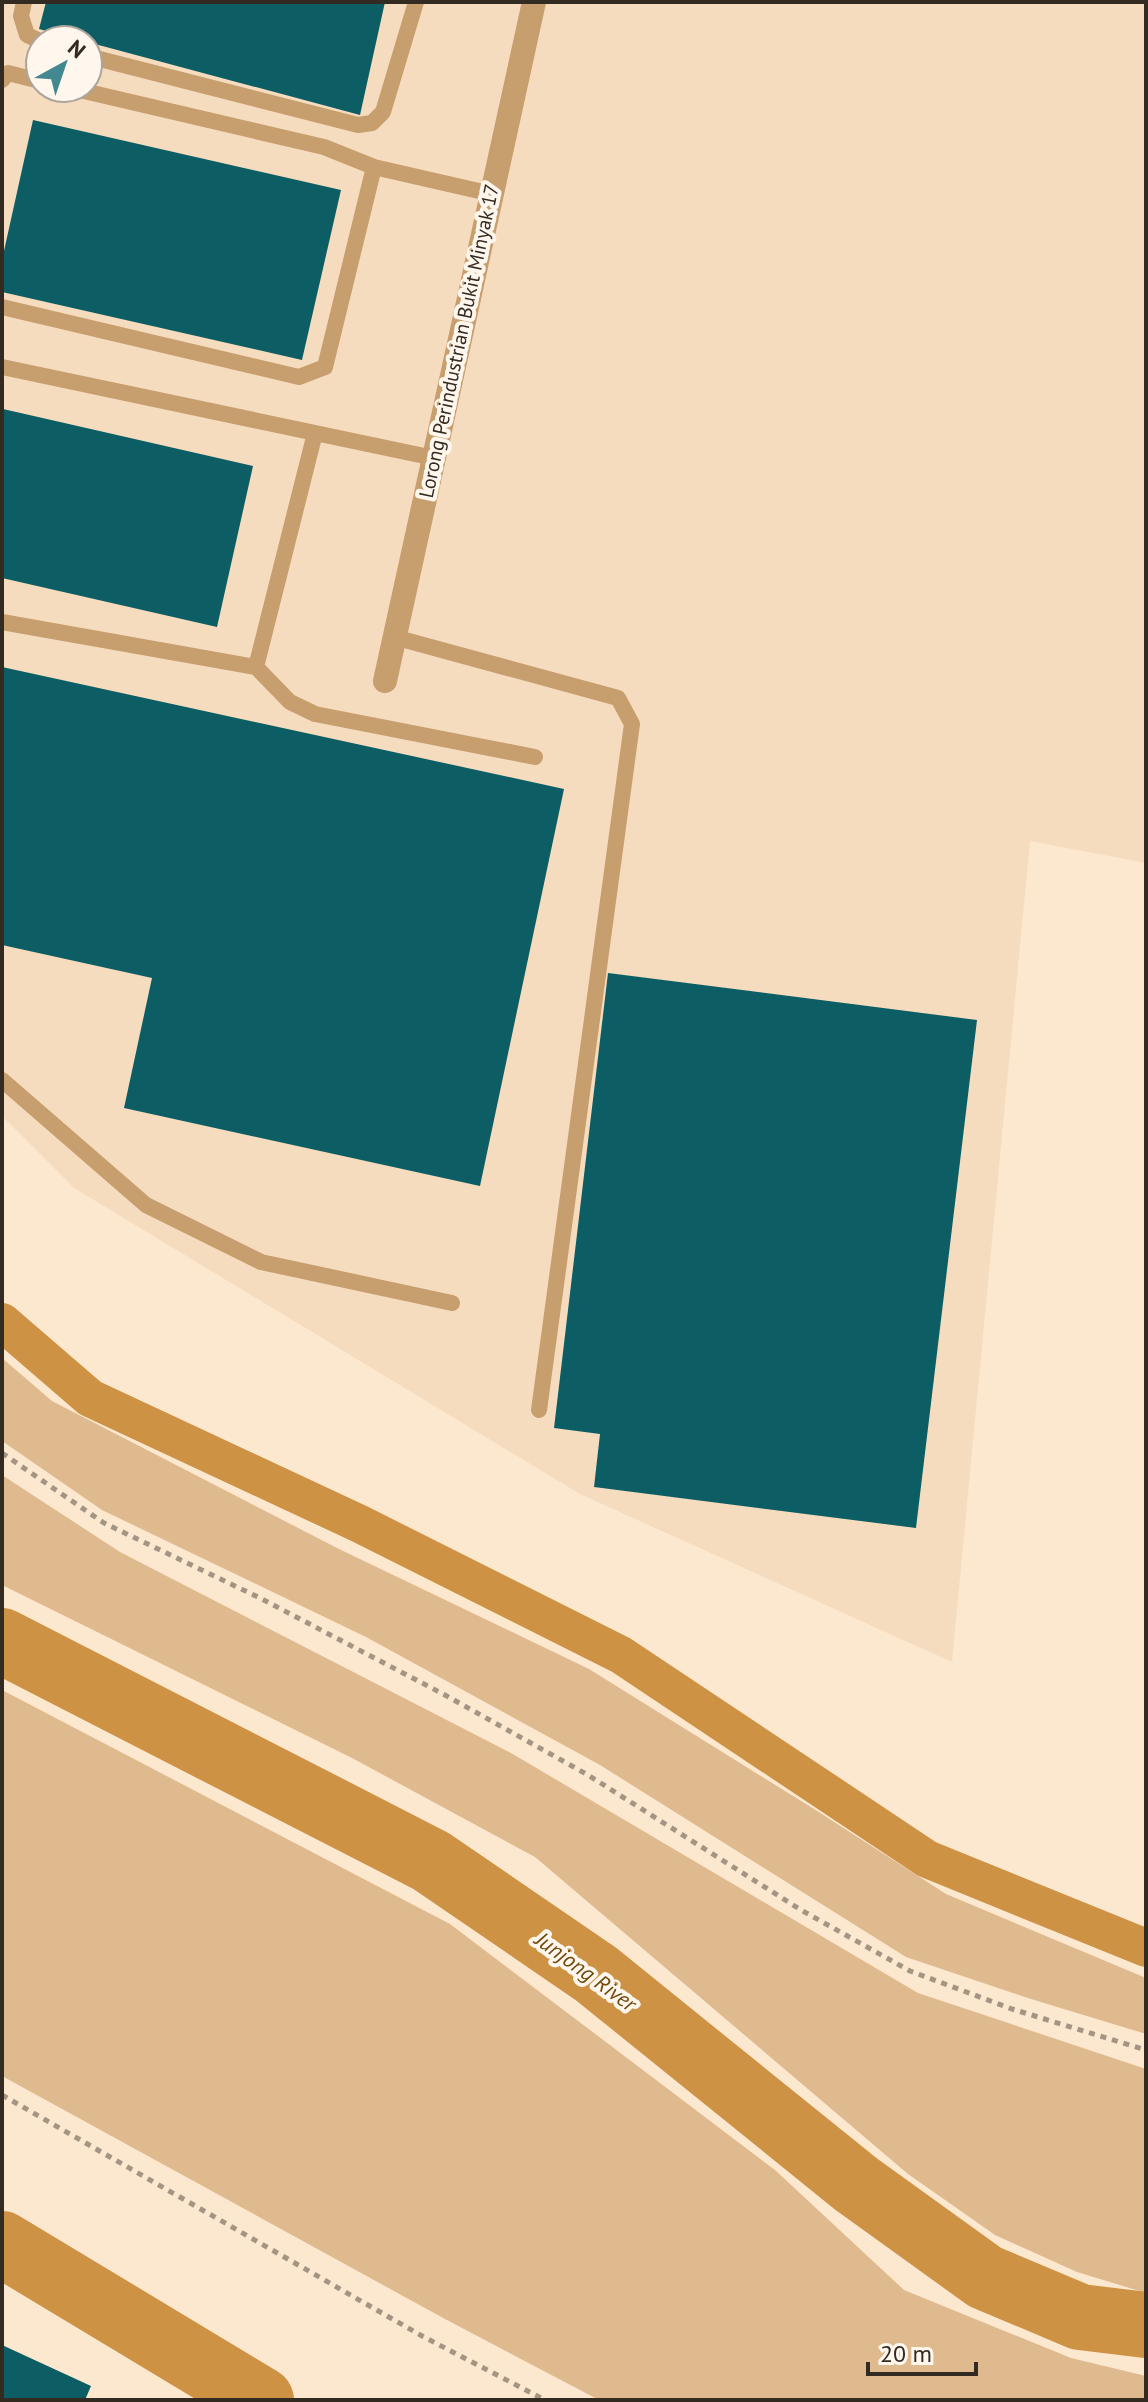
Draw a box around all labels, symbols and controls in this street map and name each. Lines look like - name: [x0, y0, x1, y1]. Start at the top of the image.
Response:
- north arrow: [24, 24, 104, 104]
- text: N: [62, 33, 91, 64]
- street label: Lorong Perindustrian Bukit Minyak 17: [413, 182, 505, 500]
- water label: Junjong River: [528, 1924, 644, 2018]
- scale bar: [868, 2326, 976, 2376]
- text: 20 m: [880, 2338, 932, 2369]

